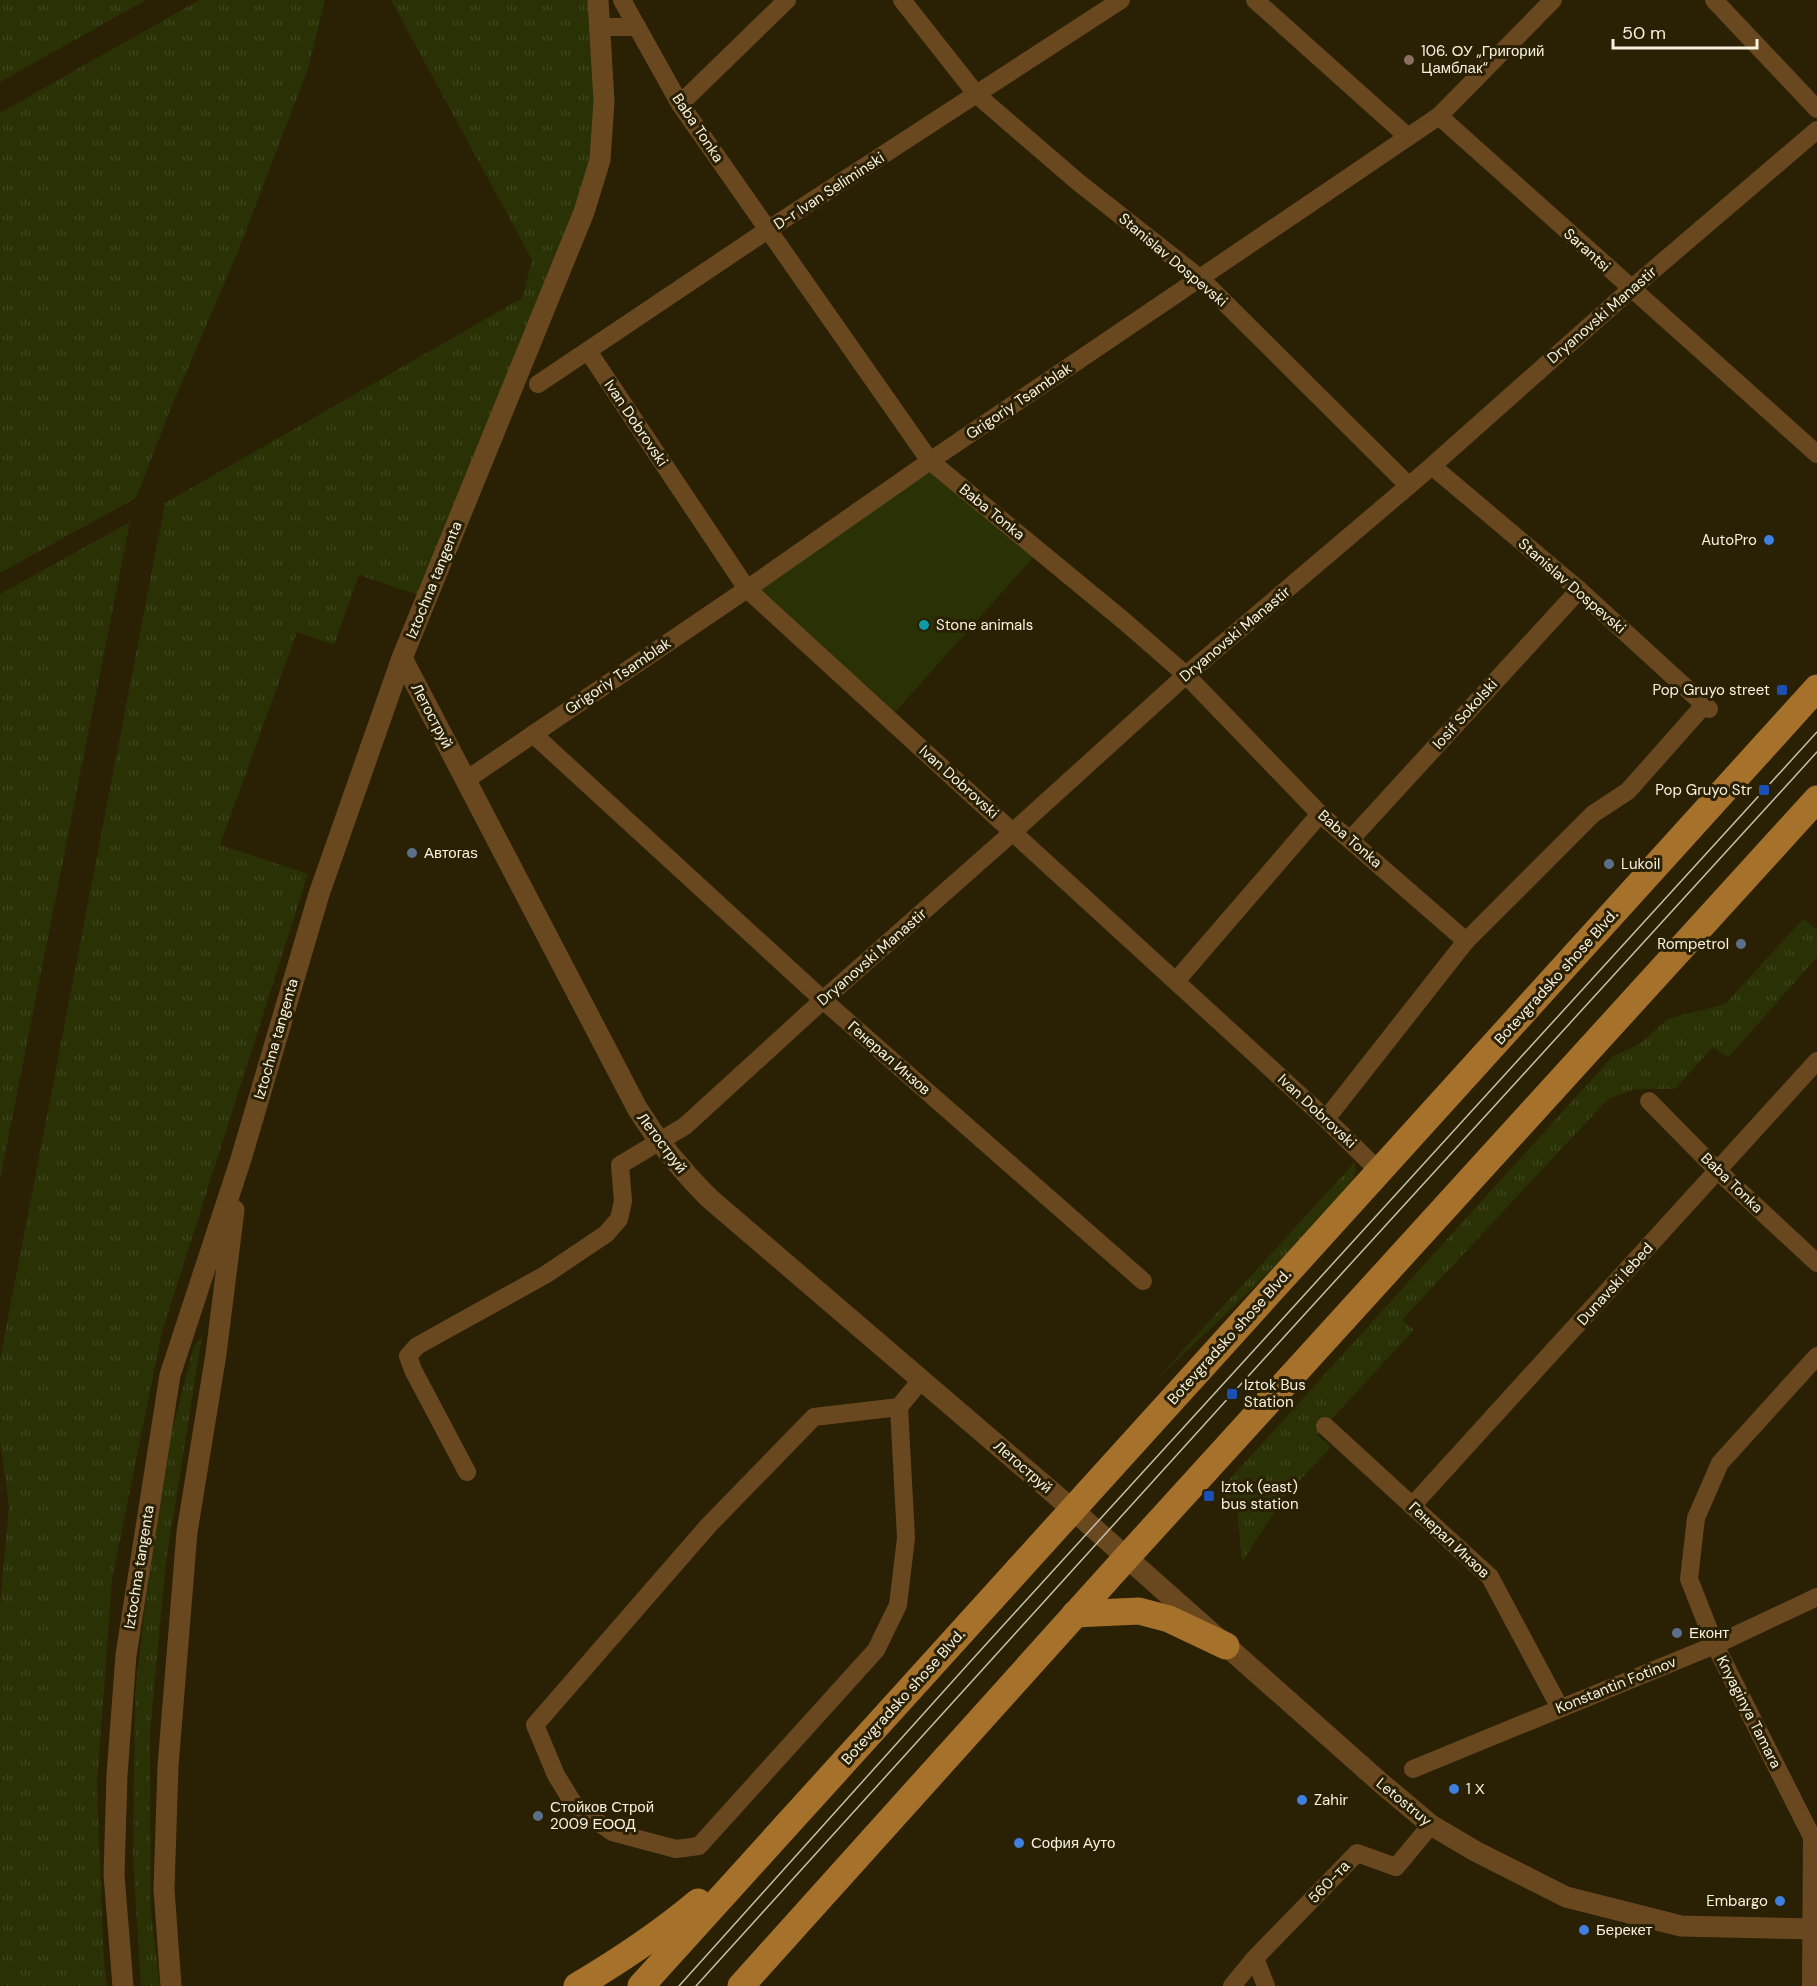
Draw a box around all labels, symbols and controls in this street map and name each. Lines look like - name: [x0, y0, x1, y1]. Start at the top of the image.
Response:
- scale bar: [1613, 12, 1757, 50]
- text: 50 m: [1622, 21, 1666, 45]
- place label: 106. ОУ „Григорий Цамблак“: [1421, 41, 1544, 78]
- marker: 106. ОУ „Григорий Цамблак“: [1402, 53, 1416, 67]
- street label: Baba Tonka: [668, 90, 728, 166]
- street label: D-r Ivan Seliminski: [770, 148, 888, 234]
- street label: Stanislav Dospevski: [1114, 209, 1232, 311]
- street label: Sarantsi: [1559, 224, 1615, 276]
- street label: Dryanovski Manastir: [1543, 262, 1661, 368]
- street label: Grigoriy Tsamblak: [962, 358, 1076, 444]
- street label: Ivan Dobrovski: [600, 376, 672, 470]
- street label: Baba Tonka: [955, 479, 1029, 545]
- street label: Iztochna tangenta: [401, 518, 467, 642]
- place label: AutoPro: [1701, 530, 1757, 550]
- marker: AutoPro: [1762, 533, 1776, 547]
- street label: Stanislav Dospevski: [1514, 534, 1630, 638]
- street label: Dryanovski Manastir: [1175, 581, 1295, 686]
- place label: Stone animals: [936, 615, 1033, 635]
- marker: Stone animals: [917, 618, 931, 632]
- street label: Grigoriy Tsamblak: [561, 633, 675, 719]
- street label: Iosif Sokolski: [1428, 675, 1502, 753]
- street label: Летоструй: [406, 680, 458, 752]
- place label: Pop Gruyo street: [1652, 680, 1770, 700]
- marker: Pop Gruyo street: [1775, 683, 1789, 697]
- street label: Ivan Dobrovski: [915, 741, 1003, 823]
- place label: Pop Gruyo Str: [1655, 780, 1752, 800]
- marker: Pop Gruyo Str: [1757, 783, 1771, 797]
- street label: Baba Tonka: [1314, 806, 1386, 872]
- place label: Автогаѕ: [424, 843, 478, 863]
- marker: Автогаѕ: [405, 846, 419, 860]
- place label: Lukoil: [1621, 854, 1660, 874]
- marker: Lukoil: [1602, 857, 1616, 871]
- street label: Dryanovski Manastir: [813, 904, 931, 1010]
- street label: Botevgradsko shose Blvd.: [1490, 905, 1622, 1049]
- place label: Rompetrol: [1657, 934, 1729, 954]
- marker: Rompetrol: [1734, 937, 1748, 951]
- street label: Iztochna tangenta: [249, 976, 303, 1102]
- street label: Генерал Инзов: [843, 1016, 935, 1100]
- street label: Ivan Dobrovski: [1273, 1069, 1361, 1153]
- street label: Летоструй: [633, 1109, 691, 1177]
- street label: Baba Tonka: [1697, 1148, 1767, 1218]
- street label: Dunavski lebed: [1573, 1238, 1657, 1330]
- street label: Botevgradsko shose Blvd.: [1163, 1265, 1295, 1409]
- place label: Iztok Bus Station: [1244, 1375, 1306, 1412]
- marker: Iztok Bus Station: [1225, 1387, 1239, 1401]
- street label: Летоструй: [990, 1436, 1056, 1498]
- place label: Iztok (east) bus station: [1221, 1477, 1299, 1514]
- marker: Iztok (east) bus station: [1202, 1489, 1216, 1503]
- street label: Генерал Инзов: [1404, 1497, 1494, 1583]
- street label: Iztochna tangenta: [119, 1504, 159, 1630]
- place label: Еконт: [1689, 1623, 1729, 1643]
- street label: Botevgradsko shose Blvd.: [837, 1625, 969, 1769]
- marker: Еконт: [1670, 1626, 1684, 1640]
- street label: Konstantin Fotinov: [1553, 1652, 1679, 1718]
- street label: Knyaginya Tamara: [1712, 1652, 1786, 1772]
- street label: Letostruy: [1372, 1773, 1436, 1831]
- place label: 1 Х: [1466, 1779, 1485, 1799]
- marker: 1 Х: [1447, 1782, 1461, 1796]
- place label: Zahir: [1314, 1790, 1349, 1810]
- marker: Zahir: [1295, 1793, 1309, 1807]
- place label: Стойков Строй 2009 ЕООД: [550, 1797, 654, 1834]
- marker: Стойков Строй 2009 ЕООД: [531, 1809, 545, 1823]
- place label: София Ауто: [1031, 1833, 1115, 1853]
- marker: София Ауто: [1012, 1836, 1026, 1850]
- street label: 560-та: [1304, 1856, 1355, 1908]
- place label: Embargo: [1706, 1891, 1768, 1911]
- marker: Embargo: [1773, 1894, 1787, 1908]
- place label: Берекет: [1596, 1920, 1652, 1940]
- marker: Берекет: [1577, 1923, 1591, 1937]

